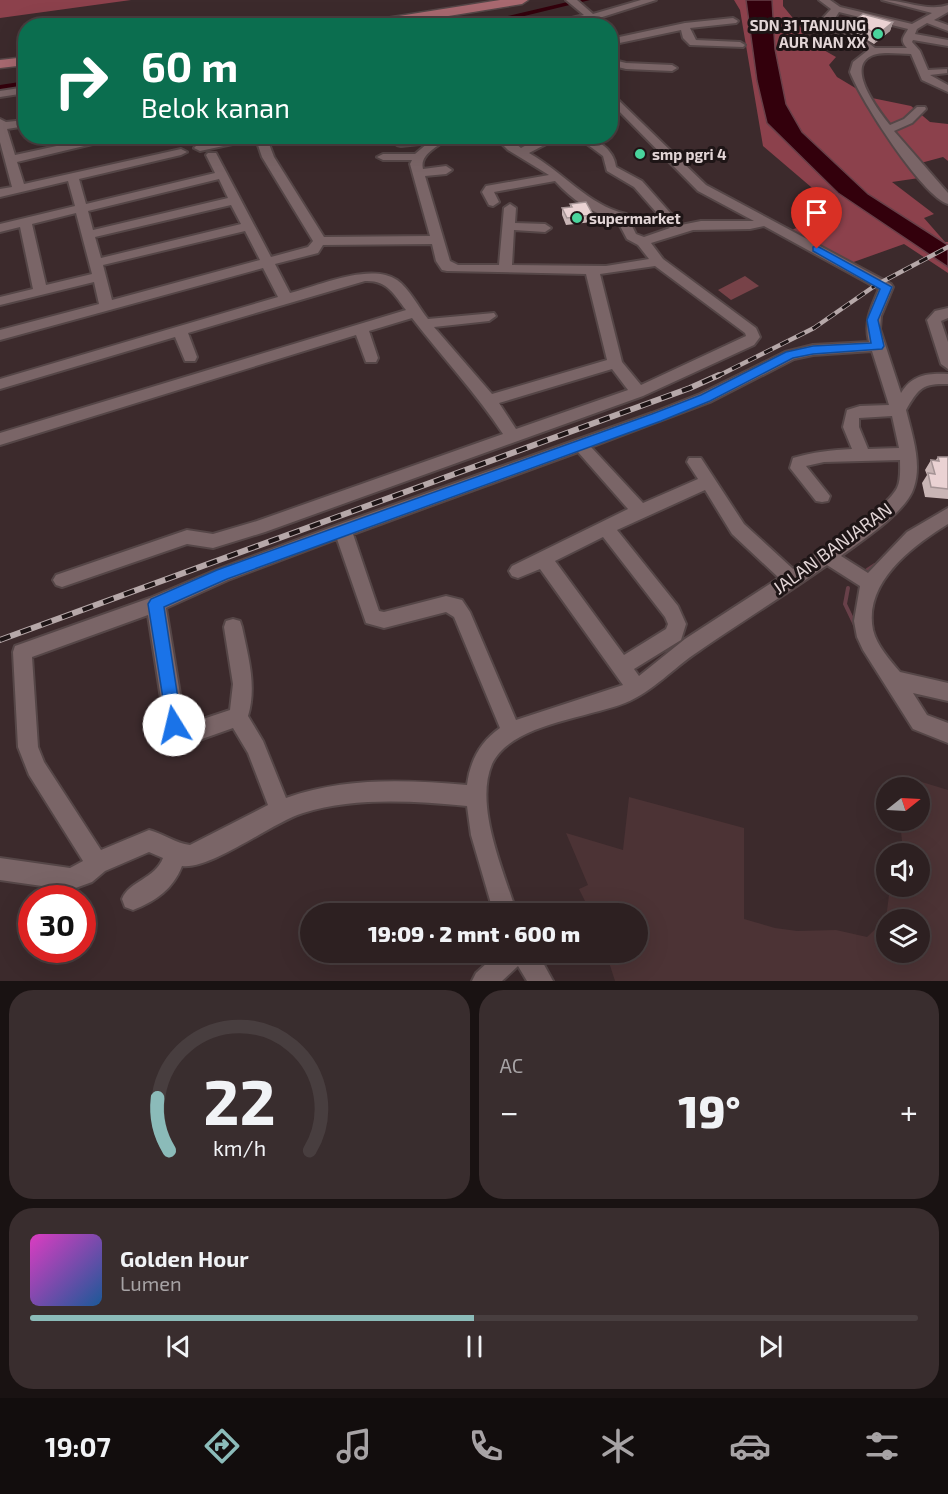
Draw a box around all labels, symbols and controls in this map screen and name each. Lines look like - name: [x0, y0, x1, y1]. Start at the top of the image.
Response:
- place label: SDN 31 TANJUNG AUR NAN XX: [750, 16, 866, 51]
- marker: SDN 31 TANJUNG AUR NAN XX: [871, 27, 885, 41]
- text: 60 m: [141, 40, 238, 90]
- icon: right: [42, 42, 120, 120]
- text: Belok kanan: [141, 91, 290, 123]
- place label: smp pgri 4: [652, 145, 727, 163]
- marker: smp pgri 4: [633, 147, 647, 161]
- pin: [791, 187, 842, 249]
- icon: arrive: [800, 196, 833, 229]
- place label: supermarket: [589, 209, 681, 227]
- marker: supermarket: [570, 211, 584, 225]
- street label: JALAN BANJARAN: [768, 497, 896, 599]
- position arrow: [142, 693, 206, 757]
- north arrow: [876, 777, 930, 831]
- map controls: [876, 777, 930, 963]
- button: sound: [876, 843, 930, 897]
- speed limit sign: 30: [18, 885, 96, 963]
- button: layers: [876, 909, 930, 963]
- text: 19:09 · 2 mnt · 600 m: [368, 920, 580, 946]
- text: AC: [500, 1053, 523, 1077]
- text: 22: [203, 1063, 275, 1138]
- text: 19°: [678, 1083, 740, 1137]
- text: −: [500, 1091, 519, 1131]
- text: +: [900, 1091, 918, 1131]
- text: km/h: [213, 1136, 266, 1161]
- text: Golden Hour: [120, 1245, 249, 1271]
- text: Lumen: [120, 1271, 182, 1295]
- icon: previous: [162, 1330, 195, 1363]
- icon: pause: [458, 1330, 491, 1363]
- icon: next: [754, 1330, 787, 1363]
- icon: directions: [201, 1425, 243, 1467]
- icon: music: [333, 1425, 375, 1467]
- icon: phone: [465, 1425, 507, 1467]
- icon: climate: [597, 1425, 639, 1467]
- icon: car: [729, 1425, 771, 1467]
- icon: filters: [861, 1425, 903, 1467]
- text: 19:07: [45, 1430, 111, 1462]

